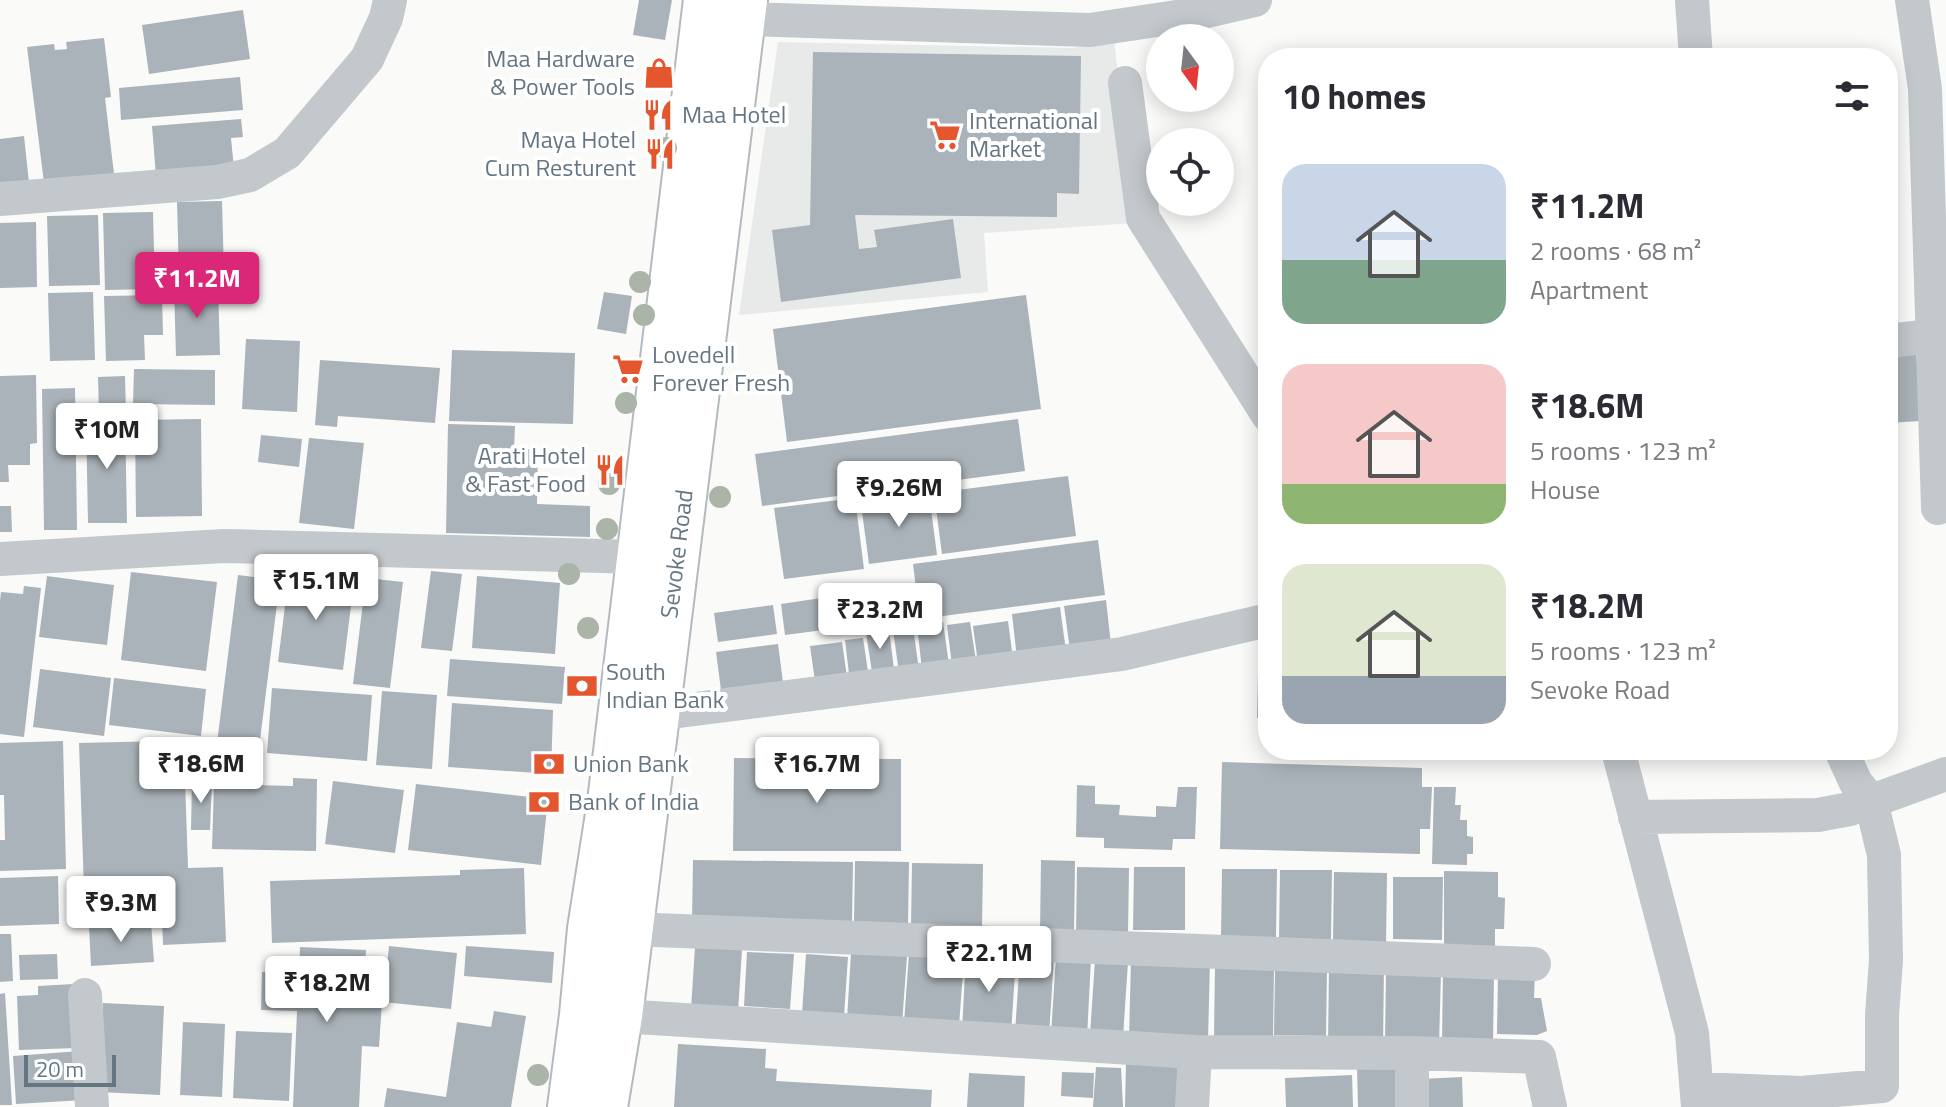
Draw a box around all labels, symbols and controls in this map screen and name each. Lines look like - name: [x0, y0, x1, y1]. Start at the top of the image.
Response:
- north arrow: [1146, 24, 1234, 112]
- map controls: [1146, 24, 1234, 216]
- place label: Maa Hardware & Power Tools: [486, 40, 635, 104]
- shop icon: Maa Hardware & Power Tools: [642, 56, 676, 90]
- text: 10 homes: [1282, 70, 1426, 122]
- icon: filters: [1830, 74, 1874, 118]
- place label: Maa Hotel: [682, 96, 786, 132]
- restaurant icon: Maa Hotel: [641, 98, 675, 132]
- place label: International Market: [969, 102, 1098, 166]
- supermarket icon: International Market: [928, 118, 962, 152]
- place label: Maya Hotel Cum Resturent: [485, 121, 637, 185]
- button: locate: [1146, 128, 1234, 216]
- restaurant icon: Maya Hotel Cum Resturent: [643, 137, 677, 171]
- text: ₹11.2M: [1530, 179, 1644, 231]
- icon: home: [1346, 196, 1442, 292]
- text: 2 rooms · 68 m²: [1530, 231, 1701, 270]
- pin: ₹11.2M: [132, 252, 262, 320]
- text: ₹11.2M: [153, 258, 241, 297]
- text: Apartment: [1530, 270, 1648, 309]
- place label: Lovedell Forever Fresh: [652, 336, 790, 400]
- supermarket icon: Lovedell Forever Fresh: [611, 352, 645, 386]
- text: ₹18.6M: [1530, 379, 1644, 431]
- icon: home: [1346, 396, 1442, 492]
- pin: ₹10M: [60, 403, 154, 471]
- text: ₹10M: [74, 409, 140, 448]
- text: 5 rooms · 123 m²: [1530, 431, 1716, 470]
- place label: Arati Hotel & Fast Food: [465, 437, 586, 501]
- restaurant icon: Arati Hotel & Fast Food: [593, 453, 627, 487]
- pin: ₹9.26M: [834, 461, 964, 529]
- text: ₹9.26M: [855, 467, 943, 506]
- text: House: [1530, 470, 1600, 509]
- street label: Sevoke Road: [650, 487, 702, 620]
- pin: ₹15.1M: [251, 554, 381, 622]
- text: ₹15.1M: [272, 560, 360, 599]
- text: ₹18.2M: [1530, 579, 1644, 631]
- pin: ₹23.2M: [815, 583, 945, 651]
- text: ₹23.2M: [836, 589, 924, 628]
- icon: home: [1346, 596, 1442, 692]
- text: 5 rooms · 123 m²: [1530, 631, 1716, 670]
- place label: South Indian Bank: [606, 653, 725, 717]
- bank icon: South Indian Bank: [565, 669, 599, 703]
- text: Sevoke Road: [1530, 670, 1670, 709]
- pin: ₹18.6M: [136, 737, 266, 805]
- pin: ₹16.7M: [752, 737, 882, 805]
- text: ₹18.6M: [157, 743, 245, 782]
- text: ₹16.7M: [773, 743, 861, 782]
- place label: Union Bank: [573, 745, 689, 781]
- bank icon: Union Bank: [532, 747, 566, 781]
- place label: Bank of India: [568, 783, 699, 819]
- bank icon: Bank of India: [527, 785, 561, 819]
- pin: ₹9.3M: [65, 876, 177, 944]
- text: ₹9.3M: [85, 882, 157, 921]
- pin: ₹22.1M: [924, 926, 1054, 994]
- text: ₹22.1M: [945, 932, 1033, 971]
- pin: ₹18.2M: [262, 956, 392, 1024]
- text: ₹18.2M: [283, 962, 371, 1001]
- scale bar: [24, 1051, 116, 1087]
- text: 20 m: [36, 1052, 84, 1086]

